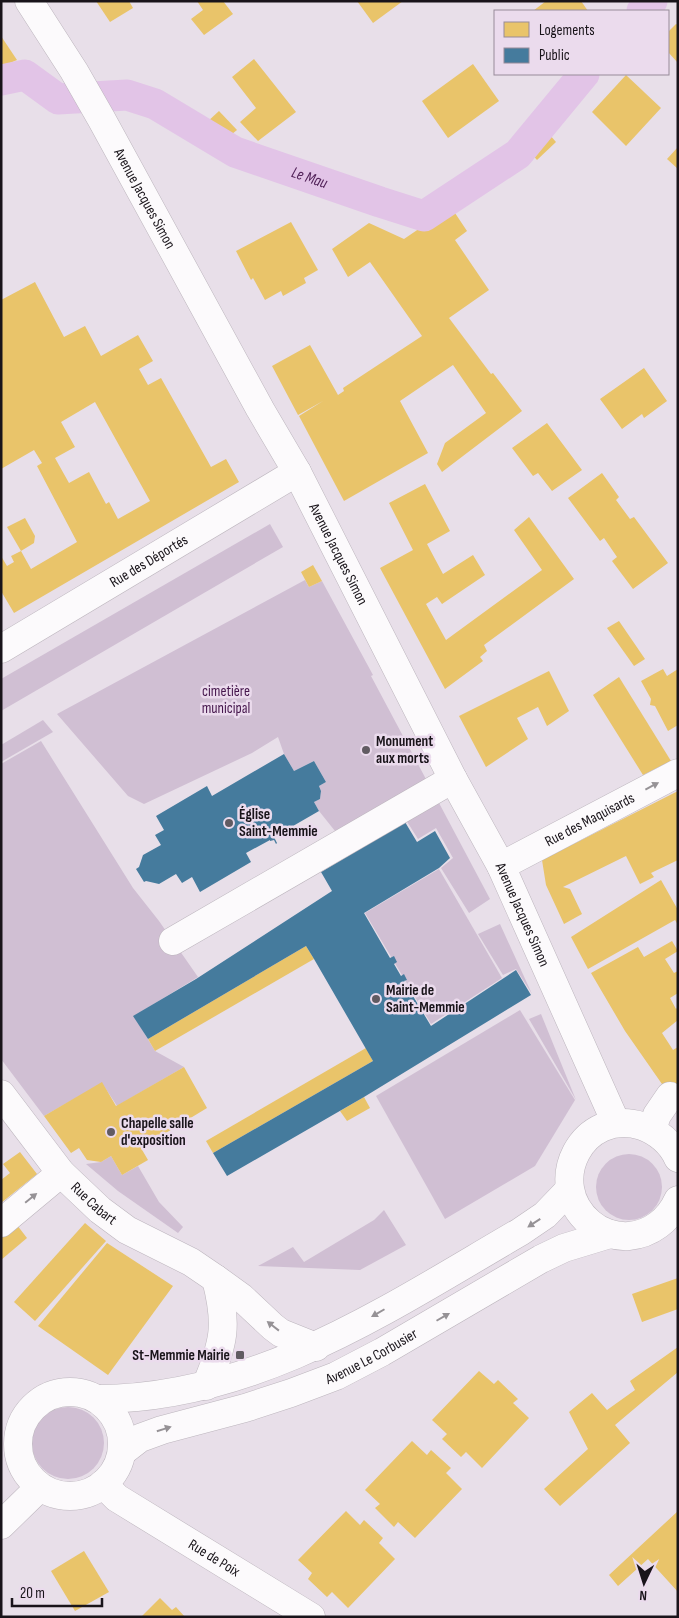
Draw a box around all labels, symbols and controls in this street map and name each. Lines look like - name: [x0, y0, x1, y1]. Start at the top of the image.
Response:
- legend: [494, 10, 669, 75]
- text: Logements: [539, 21, 595, 40]
- text: Public: [539, 46, 570, 65]
- street label: Avenue Jacques Simon: [109, 144, 180, 252]
- water label: Le Mau: [289, 163, 330, 193]
- street label: Avenue Jacques Simon: [304, 499, 372, 608]
- street label: Rue des Déportés: [106, 530, 191, 591]
- park label: cimetière municipal: [202, 682, 250, 718]
- place label: Monument aux morts: [376, 732, 433, 768]
- marker: Monument aux morts: [360, 744, 372, 756]
- one-way arrow: [645, 782, 659, 790]
- street label: Rue des Maquisards: [541, 788, 638, 851]
- place label: Église Saint-Memmie: [239, 805, 318, 841]
- marker: Église Saint-Memmie: [223, 817, 235, 829]
- street label: Avenue Jacques Simon: [491, 859, 554, 969]
- place label: Mairie de Saint-Memmie: [386, 981, 465, 1017]
- marker: Mairie de Saint-Memmie: [370, 993, 382, 1005]
- place label: Chapelle salle d'exposition: [121, 1114, 194, 1150]
- marker: Chapelle salle d'exposition: [105, 1126, 117, 1138]
- street label: Rue Cabart: [67, 1178, 121, 1229]
- one-way arrow: [24, 1193, 37, 1204]
- one-way arrow: [527, 1218, 541, 1227]
- one-way arrow: [372, 1309, 385, 1318]
- one-way arrow: [436, 1312, 449, 1321]
- one-way arrow: [266, 1321, 279, 1331]
- street label: Avenue Le Corbusier: [322, 1324, 421, 1389]
- place label: St-Memmie Mairie: [132, 1346, 230, 1365]
- marker: St-Memmie Mairie: [234, 1349, 246, 1361]
- one-way arrow: [157, 1425, 172, 1433]
- street label: Rue de Poix: [185, 1535, 244, 1581]
- north arrow: [619, 1558, 669, 1608]
- scale bar: [12, 1576, 102, 1608]
- text: 20 m: [20, 1584, 45, 1603]
- text: N: [639, 1587, 647, 1604]

